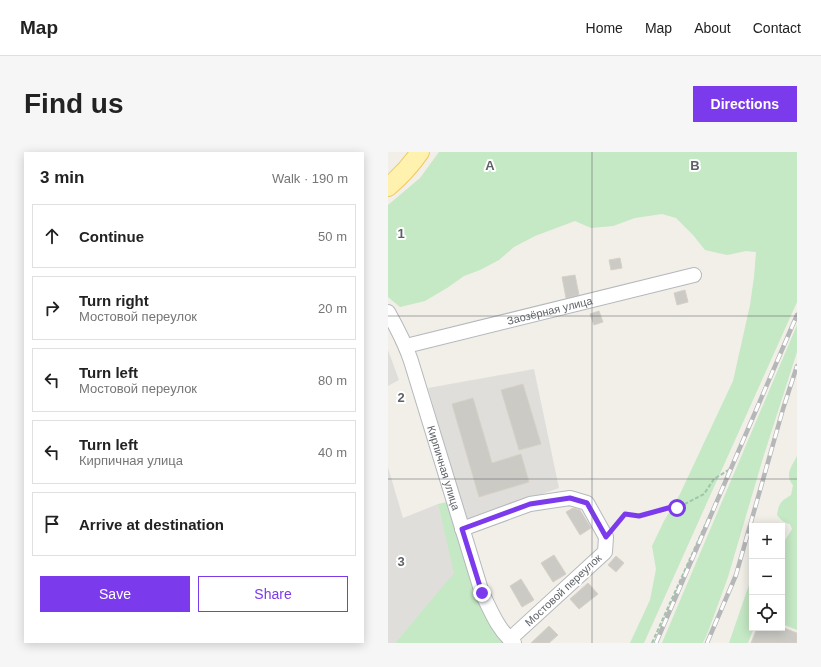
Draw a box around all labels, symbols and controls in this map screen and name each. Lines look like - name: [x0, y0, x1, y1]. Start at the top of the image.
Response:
- text: Map: [20, 17, 58, 38]
- text: Home: [586, 20, 623, 36]
- text: Map: [645, 20, 672, 36]
- text: About: [694, 20, 731, 36]
- text: Contact: [753, 20, 801, 36]
- button: Directions: [693, 86, 797, 122]
- text: Find us: [24, 88, 124, 119]
- text: A: [485, 158, 495, 173]
- text: B: [690, 158, 700, 173]
- text: 3 min: [40, 168, 84, 187]
- text: Walk · 190 m: [272, 171, 348, 186]
- icon: ahead: [41, 225, 63, 247]
- text: 1: [397, 226, 405, 241]
- text: Continue: [79, 228, 144, 245]
- text: 50 m: [318, 229, 347, 244]
- text: Turn right: [79, 292, 149, 309]
- street label: Заозёрная улица: [506, 294, 595, 327]
- icon: right: [41, 297, 63, 319]
- text: 20 m: [318, 301, 347, 316]
- text: Мостовой переулок: [79, 309, 197, 324]
- text: Turn left: [79, 364, 138, 381]
- icon: left: [41, 369, 63, 391]
- text: 80 m: [318, 373, 347, 388]
- text: Мостовой переулок: [79, 381, 197, 396]
- text: 2: [397, 390, 405, 405]
- street label: Кирпичная улица: [425, 424, 463, 513]
- text: Turn left: [79, 436, 138, 453]
- icon: left: [41, 441, 63, 463]
- text: 40 m: [318, 445, 347, 460]
- text: Кирпичная улица: [79, 453, 183, 468]
- route start: [668, 499, 686, 517]
- icon: arrive: [41, 513, 63, 535]
- text: Arrive at destination: [79, 516, 224, 533]
- map controls: [749, 523, 785, 631]
- button: +: [749, 523, 785, 559]
- street label: Мостовой переулок: [522, 551, 604, 628]
- text: 3: [397, 554, 405, 569]
- button: −: [749, 559, 785, 595]
- button: Save: [40, 576, 190, 612]
- button: Share: [198, 576, 348, 612]
- route end: [473, 584, 491, 602]
- button: locate: [749, 595, 785, 631]

